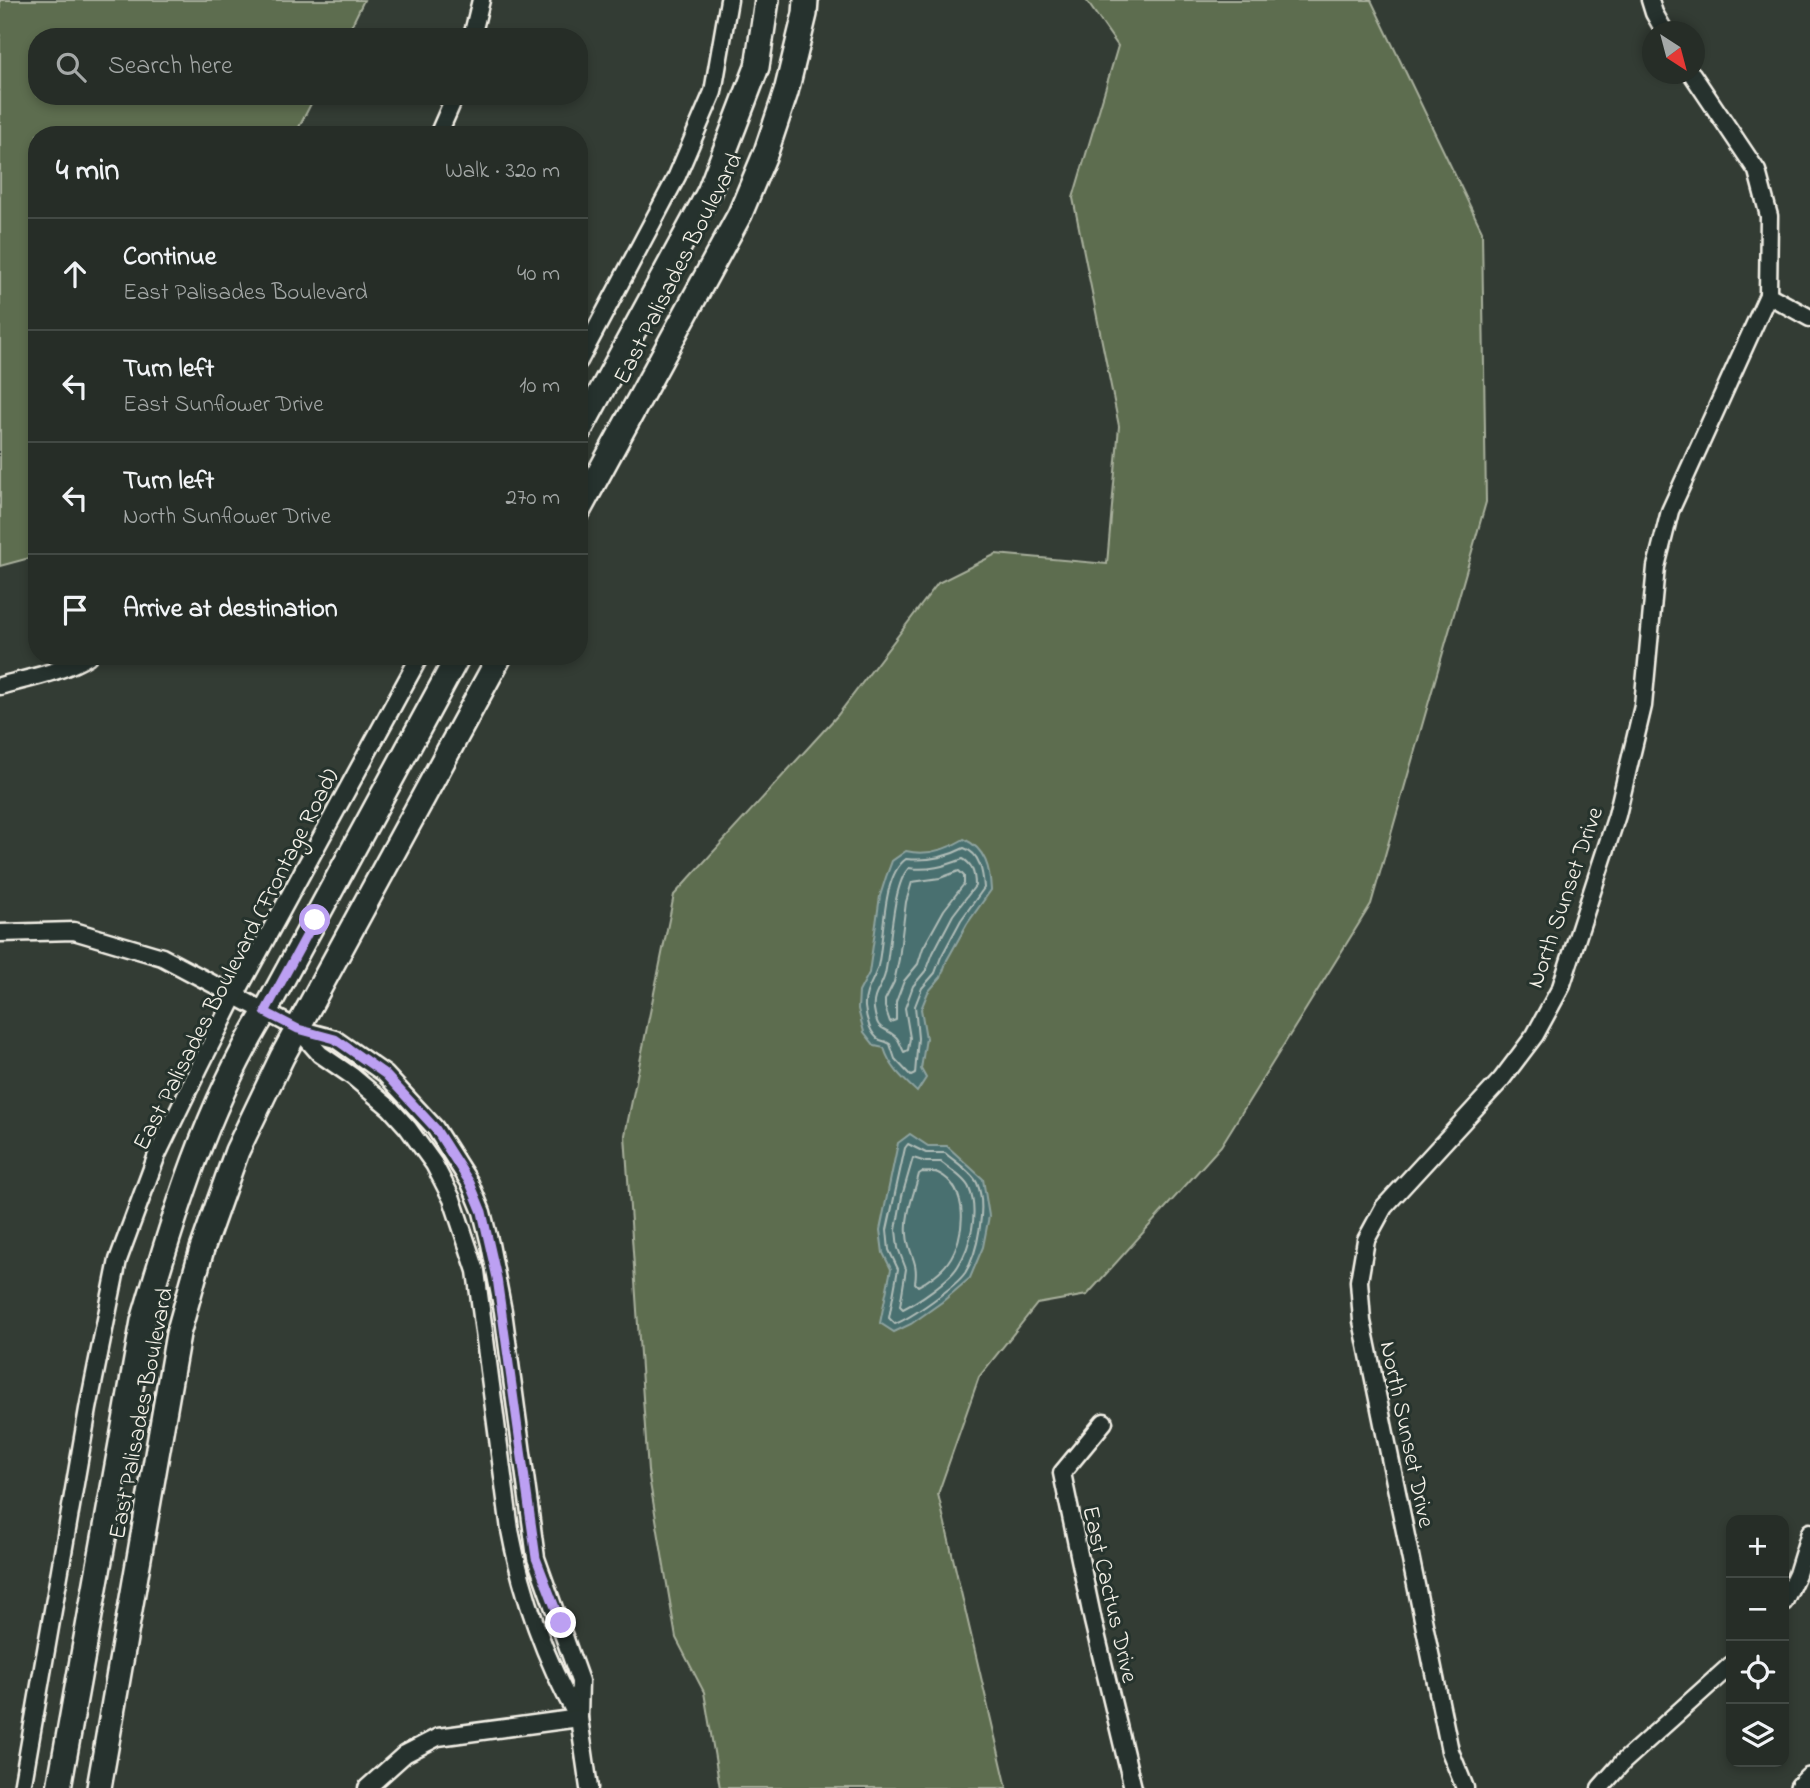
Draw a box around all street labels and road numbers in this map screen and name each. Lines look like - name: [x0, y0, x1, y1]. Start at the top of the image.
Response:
- street label: East Palisades Boulevard: [606, 147, 753, 391]
- street label: East Palisades Boulevard (Frontage Road): [125, 763, 349, 1157]
- street label: North Sunset Drive: [1519, 802, 1614, 993]
- street label: East Palisades Boulevard: [101, 1284, 184, 1542]
- street label: North Sunset Drive: [1369, 1338, 1442, 1531]
- street label: East Cactus Drive: [1071, 1503, 1146, 1687]

